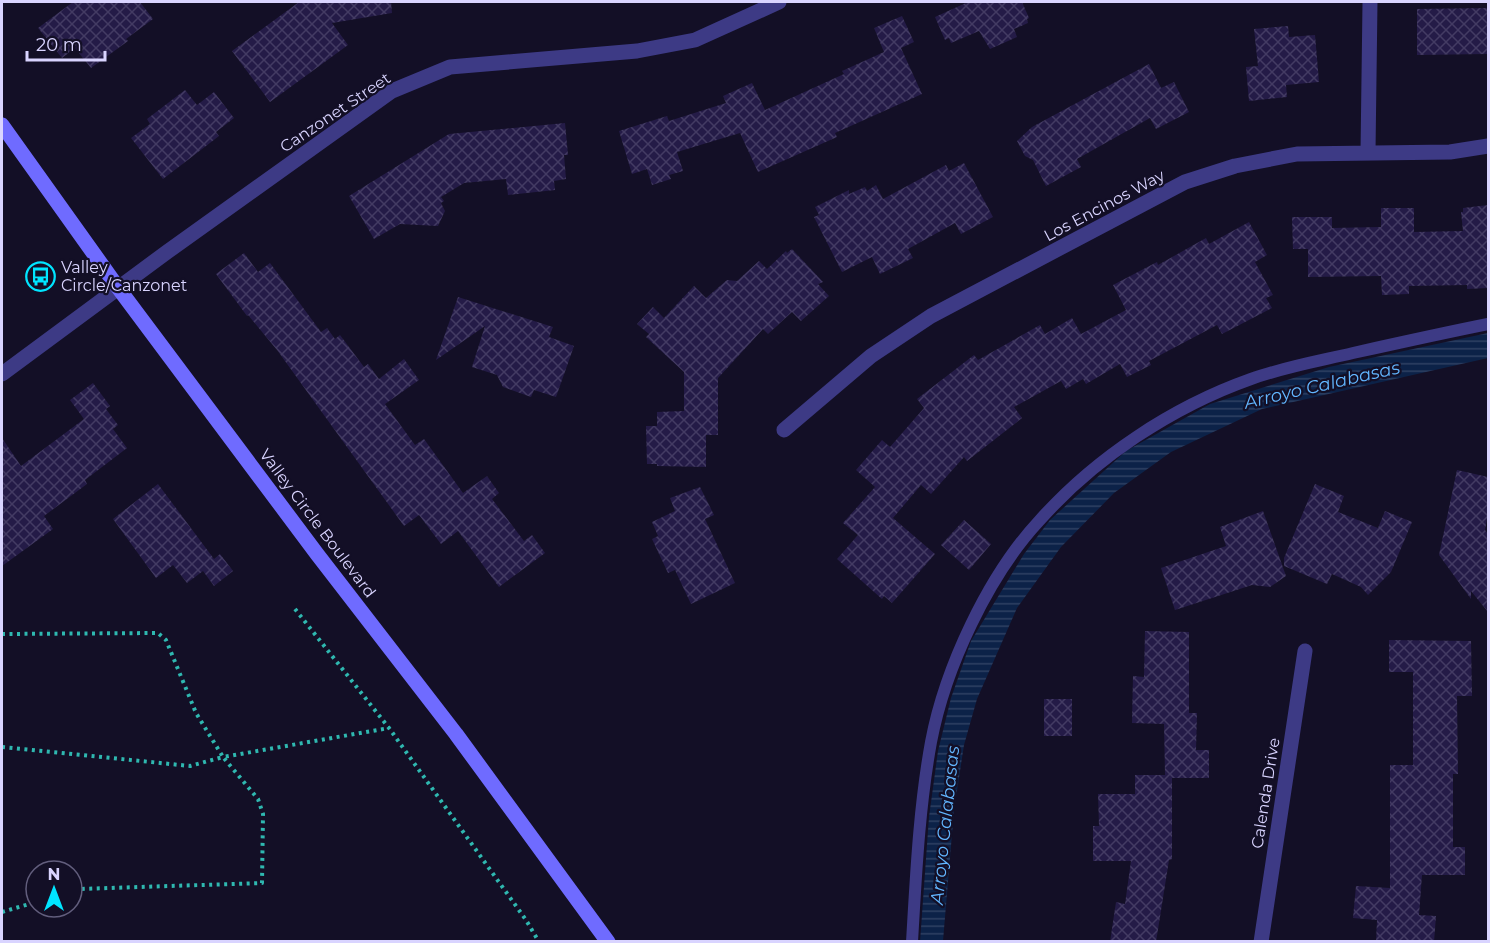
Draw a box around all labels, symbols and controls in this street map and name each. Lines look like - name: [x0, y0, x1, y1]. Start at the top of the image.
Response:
- scale bar: [27, 24, 105, 62]
- text: 20 m: [36, 34, 82, 56]
- street label: Canzonet Street: [276, 68, 395, 156]
- street label: Los Encinos Way: [1041, 166, 1168, 245]
- place label: Valley Circle/Canzonet: [61, 258, 188, 295]
- bus stop icon: Valley Circle/Canzonet: [24, 260, 56, 292]
- water label: Arroyo Calabasas: [1241, 356, 1402, 414]
- street label: Valley Circle Boulevard: [255, 445, 380, 601]
- street label: Calenda Drive: [1247, 736, 1284, 850]
- water label: Arroyo Calabasas: [926, 744, 964, 906]
- north arrow: [24, 859, 84, 919]
- text: N: [48, 865, 60, 884]

